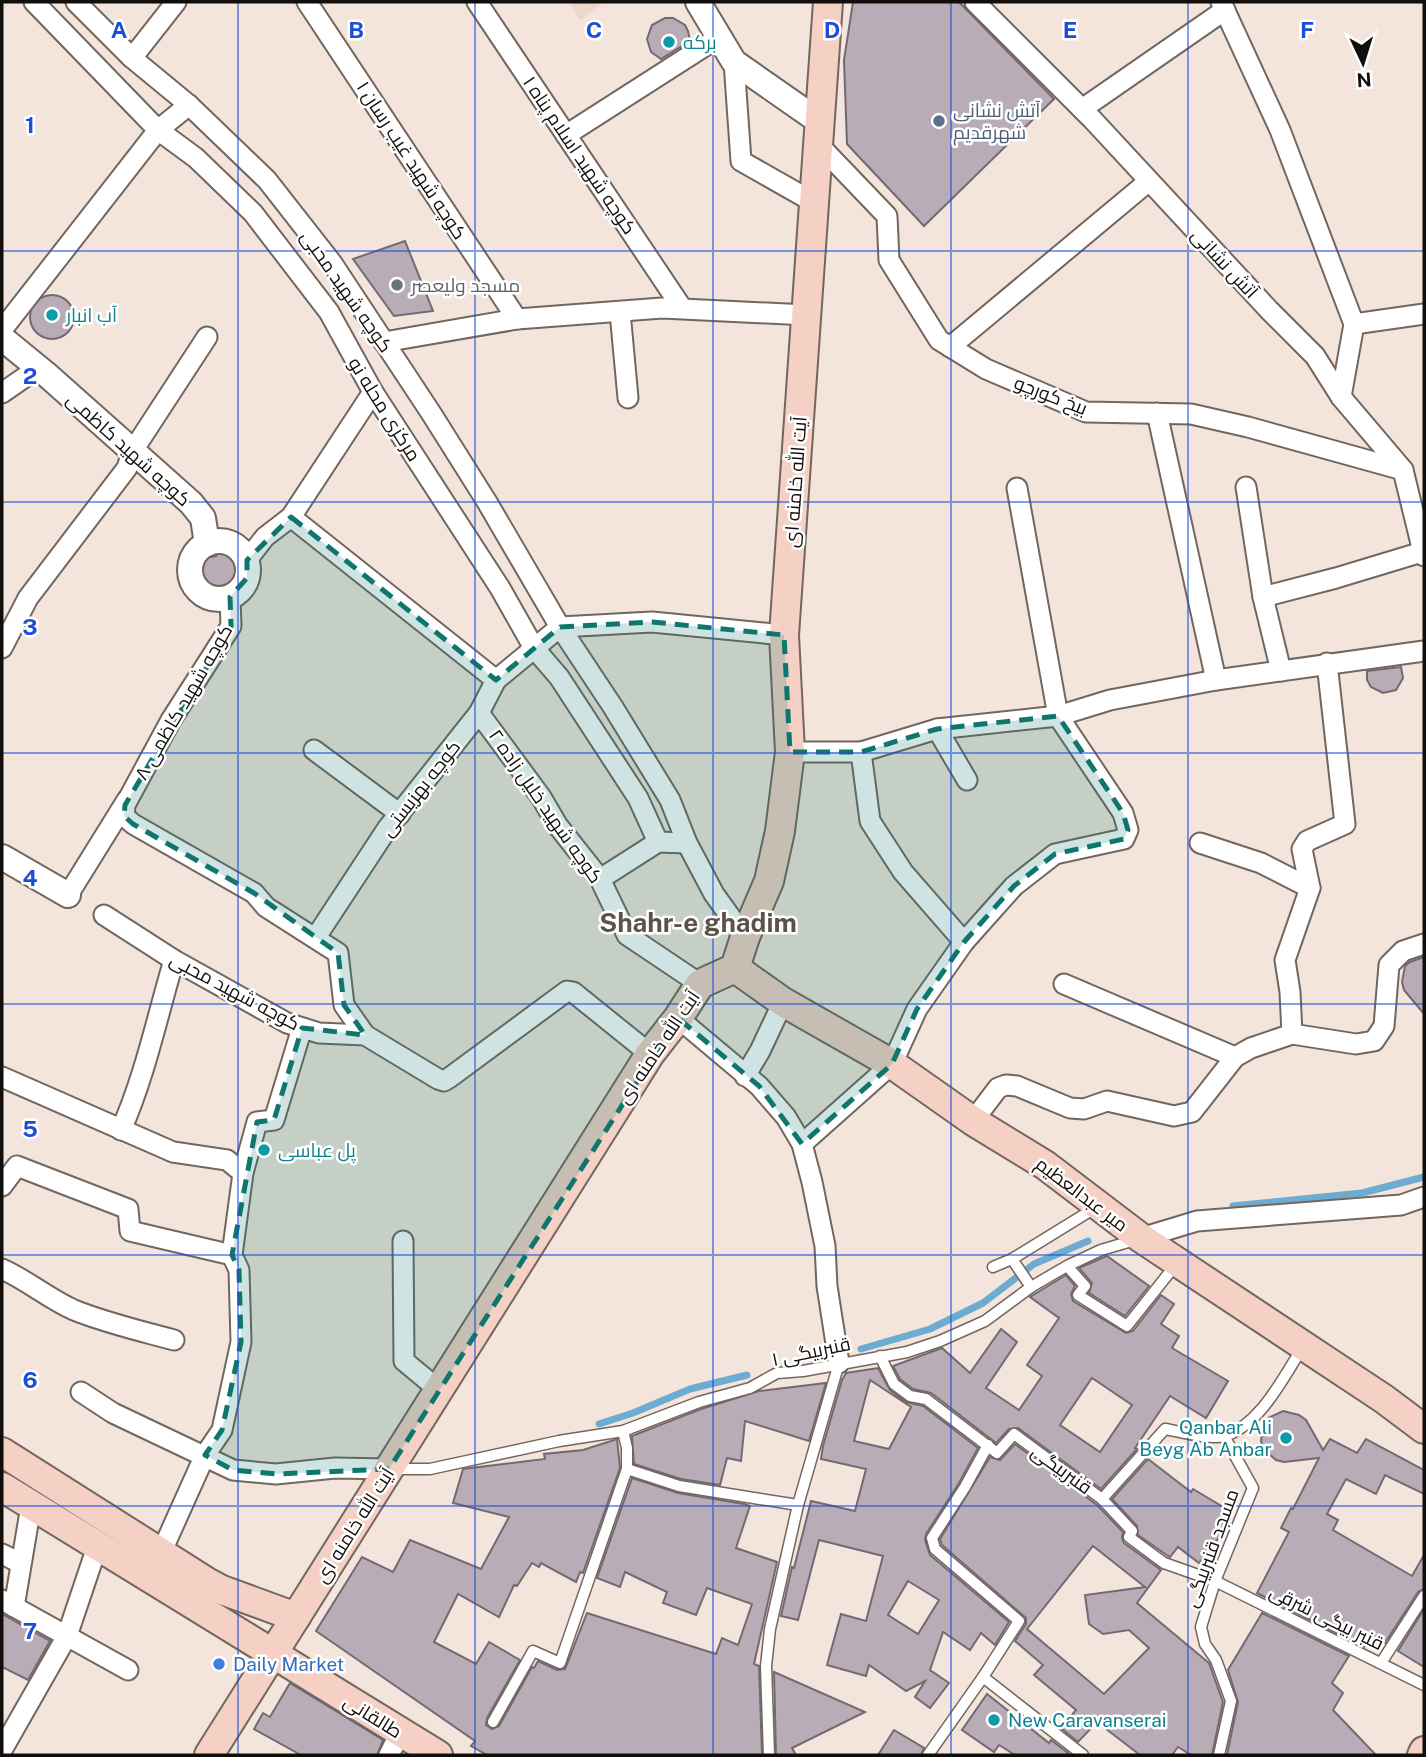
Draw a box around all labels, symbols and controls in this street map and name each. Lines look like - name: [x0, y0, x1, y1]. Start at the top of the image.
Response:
- text: A: [111, 16, 128, 43]
- text: B: [348, 16, 364, 43]
- text: C: [586, 16, 602, 43]
- text: D: [824, 16, 840, 43]
- text: E: [1063, 16, 1077, 43]
- text: F: [1300, 16, 1314, 43]
- north arrow: [1328, 28, 1398, 98]
- place label: برکه: [683, 31, 717, 54]
- marker: برکه: [661, 34, 677, 50]
- text: N: [1356, 68, 1372, 91]
- street label: کوچه شهید اسلام پناه ۱: [517, 72, 641, 240]
- street label: کوچه شهید غیب رسان ۱: [351, 77, 471, 244]
- place label: آتش نشانی شهرقدیم: [953, 99, 1040, 146]
- text: 1: [25, 111, 35, 138]
- marker: آتش نشانی شهرقدیم: [931, 113, 947, 129]
- street label: آتش نشانی: [1186, 224, 1263, 303]
- street label: کوچه شهید محبی: [295, 226, 397, 357]
- place label: مسجد ولیعصر: [410, 274, 520, 297]
- marker: مسجد ولیعصر: [389, 277, 405, 293]
- place label: آب انبار: [65, 304, 117, 327]
- marker: آب انبار: [44, 307, 60, 323]
- street label: مرکزی محله نو: [343, 353, 426, 466]
- text: 2: [23, 362, 37, 389]
- street label: بیخ کورچو: [1010, 371, 1091, 422]
- street label: کوچه شهید کاظمی: [61, 388, 195, 512]
- street label: آیت الله خامنه ای: [778, 415, 812, 549]
- text: 3: [22, 613, 38, 640]
- street label: کوچه شهید کاظمی ۸: [130, 621, 238, 784]
- street label: کوچه شهید خلیل زاده ۲: [483, 725, 607, 888]
- street label: کوچه بهزیستی: [376, 735, 466, 842]
- text: 4: [22, 864, 38, 891]
- district label: Shahr-e ghadim: [599, 907, 797, 938]
- street label: کوچه شهید محبی: [165, 948, 304, 1036]
- street label: آیت الله خامنه ای: [611, 986, 705, 1108]
- text: 5: [22, 1115, 38, 1142]
- place label: پل عباسی: [278, 1139, 356, 1163]
- marker: پل عباسی: [256, 1142, 272, 1158]
- street label: میر عبدالعظیم: [1030, 1152, 1132, 1238]
- street label: قنبربیگی ۱: [770, 1332, 853, 1371]
- text: 6: [22, 1366, 38, 1393]
- place label: Qanbar Ali Beyg Ab Anbar: [1139, 1416, 1272, 1460]
- marker: Qanbar Ali Beyg Ab Anbar: [1278, 1430, 1294, 1446]
- street label: قنبربیگی: [1027, 1440, 1097, 1499]
- street label: آیت الله خامنه ای: [309, 1463, 399, 1587]
- street label: مسجد قنبربیگی: [1179, 1486, 1243, 1610]
- street label: قنبر بیگی شرقی: [1266, 1580, 1388, 1655]
- text: 7: [23, 1617, 37, 1644]
- place label: Daily Market: [233, 1653, 344, 1675]
- marker: Daily Market: [211, 1656, 227, 1672]
- street label: طالقانی: [339, 1690, 406, 1743]
- place label: New Caravanserai: [1008, 1709, 1166, 1731]
- marker: New Caravanserai: [986, 1712, 1002, 1728]

